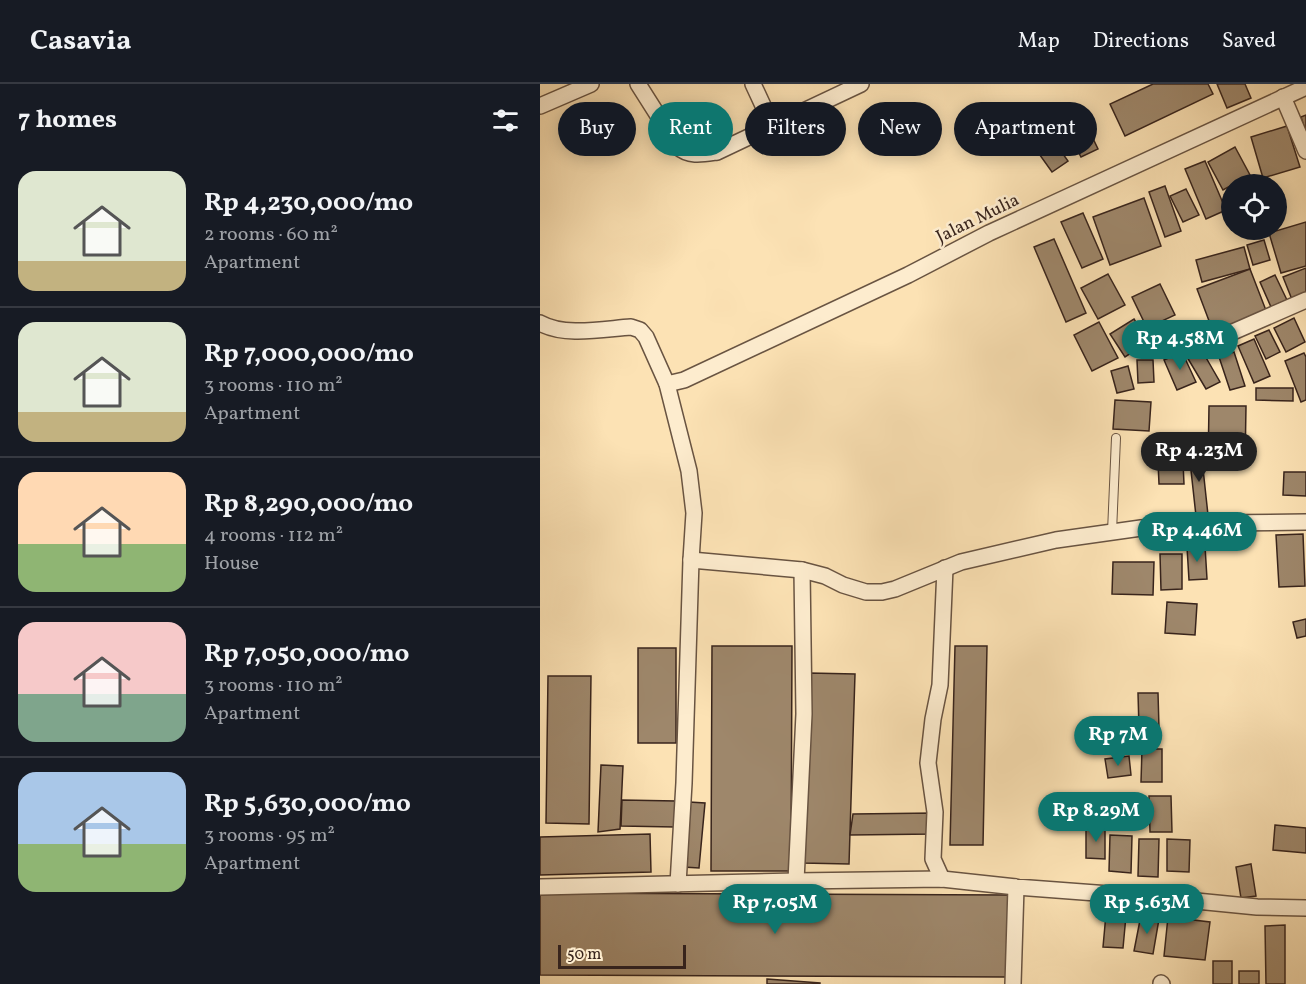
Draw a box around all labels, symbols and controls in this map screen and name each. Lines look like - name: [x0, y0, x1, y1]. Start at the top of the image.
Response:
- text: Casavia: [30, 22, 131, 61]
- text: Map: [1018, 27, 1060, 56]
- text: Directions: [1093, 27, 1189, 56]
- text: Saved: [1222, 27, 1276, 56]
- text: 7 homes: [18, 102, 117, 138]
- chip: Buy: [558, 102, 636, 156]
- chip: Rent: [648, 102, 733, 156]
- chip: Filters: [745, 102, 846, 156]
- chip: New: [858, 102, 942, 156]
- chip: Apartment: [954, 102, 1097, 156]
- icon: filters: [489, 104, 522, 137]
- map controls: [1221, 174, 1287, 240]
- button: locate: [1221, 174, 1287, 240]
- text: Rp 4,230,000/mo: [204, 185, 413, 221]
- street label: Jalan Mulia: [932, 188, 1024, 250]
- icon: home: [66, 195, 138, 267]
- text: 2 rooms · 60 m²: [204, 221, 338, 249]
- text: Apartment: [204, 249, 300, 277]
- pin: Rp 4.58M: [1118, 320, 1242, 371]
- text: Rp 4.58M: [1136, 325, 1224, 353]
- text: Rp 7,000,000/mo: [204, 336, 414, 372]
- icon: home: [66, 346, 138, 418]
- text: 3 rooms · 110 m²: [204, 372, 343, 400]
- text: Apartment: [204, 400, 300, 428]
- pin: Rp 4.23M: [1137, 432, 1261, 483]
- text: Rp 4.23M: [1155, 437, 1243, 465]
- text: Rp 8,290,000/mo: [204, 486, 413, 522]
- icon: home: [66, 496, 138, 568]
- pin: Rp 4.46M: [1135, 512, 1259, 563]
- text: Rp 4.46M: [1152, 517, 1242, 545]
- text: 4 rooms · 112 m²: [204, 522, 343, 550]
- text: House: [204, 550, 259, 578]
- text: Rp 7,050,000/mo: [204, 636, 409, 672]
- icon: home: [66, 646, 138, 718]
- text: 3 rooms · 110 m²: [204, 672, 343, 700]
- text: Apartment: [204, 700, 300, 728]
- pin: Rp 7M: [1076, 716, 1160, 767]
- text: Rp 7M: [1088, 721, 1148, 749]
- text: Rp 5,630,000/mo: [204, 786, 411, 822]
- pin: Rp 8.29M: [1034, 792, 1158, 843]
- icon: home: [66, 796, 138, 868]
- text: Rp 8.29M: [1052, 797, 1140, 825]
- text: 3 rooms · 95 m²: [204, 822, 335, 850]
- text: Apartment: [204, 850, 300, 878]
- pin: Rp 7.05M: [713, 884, 837, 935]
- pin: Rp 5.63M: [1085, 884, 1209, 935]
- text: Rp 7.05M: [732, 889, 818, 917]
- text: Rp 5.63M: [1104, 889, 1190, 917]
- scale bar: [558, 942, 686, 970]
- text: 50 m: [567, 944, 601, 966]

